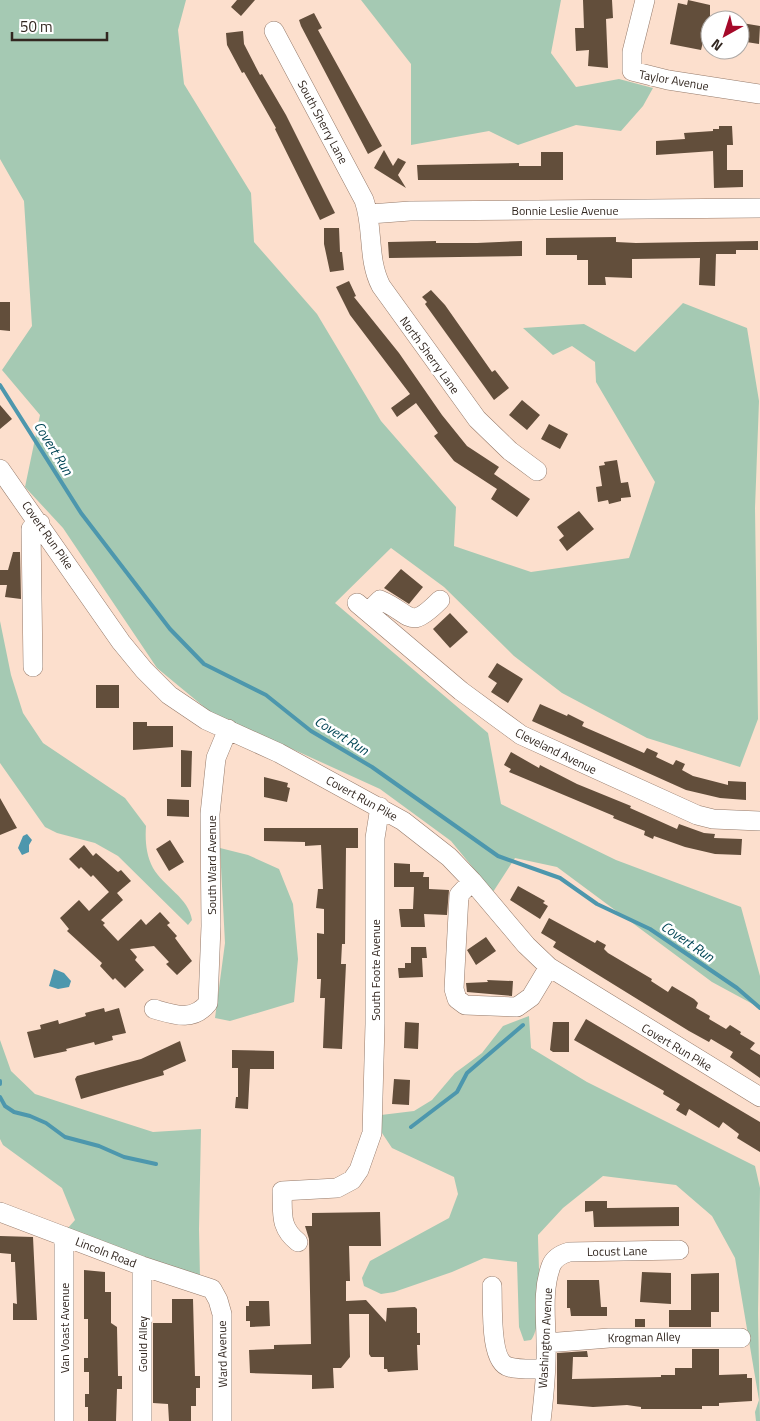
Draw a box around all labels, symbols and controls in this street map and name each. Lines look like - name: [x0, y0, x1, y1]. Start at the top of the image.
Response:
- scale bar: [12, 10, 108, 42]
- north arrow: [700, 10, 750, 60]
- text: 50 m: [20, 15, 53, 38]
- text: N: [706, 34, 727, 57]
- street label: Taylor Avenue: [638, 65, 710, 95]
- street label: South Sherry Lane: [293, 77, 353, 167]
- street label: Bonnie Leslie Avenue: [512, 201, 618, 220]
- street label: North Sherry Lane: [395, 312, 465, 398]
- water label: Covert Run: [29, 417, 79, 480]
- street label: Covert Run Pike: [17, 497, 79, 573]
- water label: Covert Run: [311, 710, 374, 760]
- street label: Cleveland Avenue: [512, 723, 600, 779]
- street label: Covert Run Pike: [323, 770, 401, 826]
- street label: South Ward Avenue: [202, 815, 221, 915]
- water label: Covert Run: [657, 915, 720, 967]
- street label: South Foote Avenue: [366, 919, 385, 1021]
- street label: Covert Run Pike: [638, 1018, 716, 1076]
- street label: Lincoln Road: [73, 1232, 139, 1272]
- street label: Locust Lane: [587, 1241, 647, 1261]
- street label: Van Voast Avenue: [55, 1283, 74, 1373]
- street label: Washington Avenue: [533, 1287, 557, 1389]
- street label: Gould Alley: [133, 1316, 152, 1372]
- street label: Ward Avenue: [212, 1320, 232, 1388]
- street label: Krogman Alley: [607, 1327, 681, 1347]

